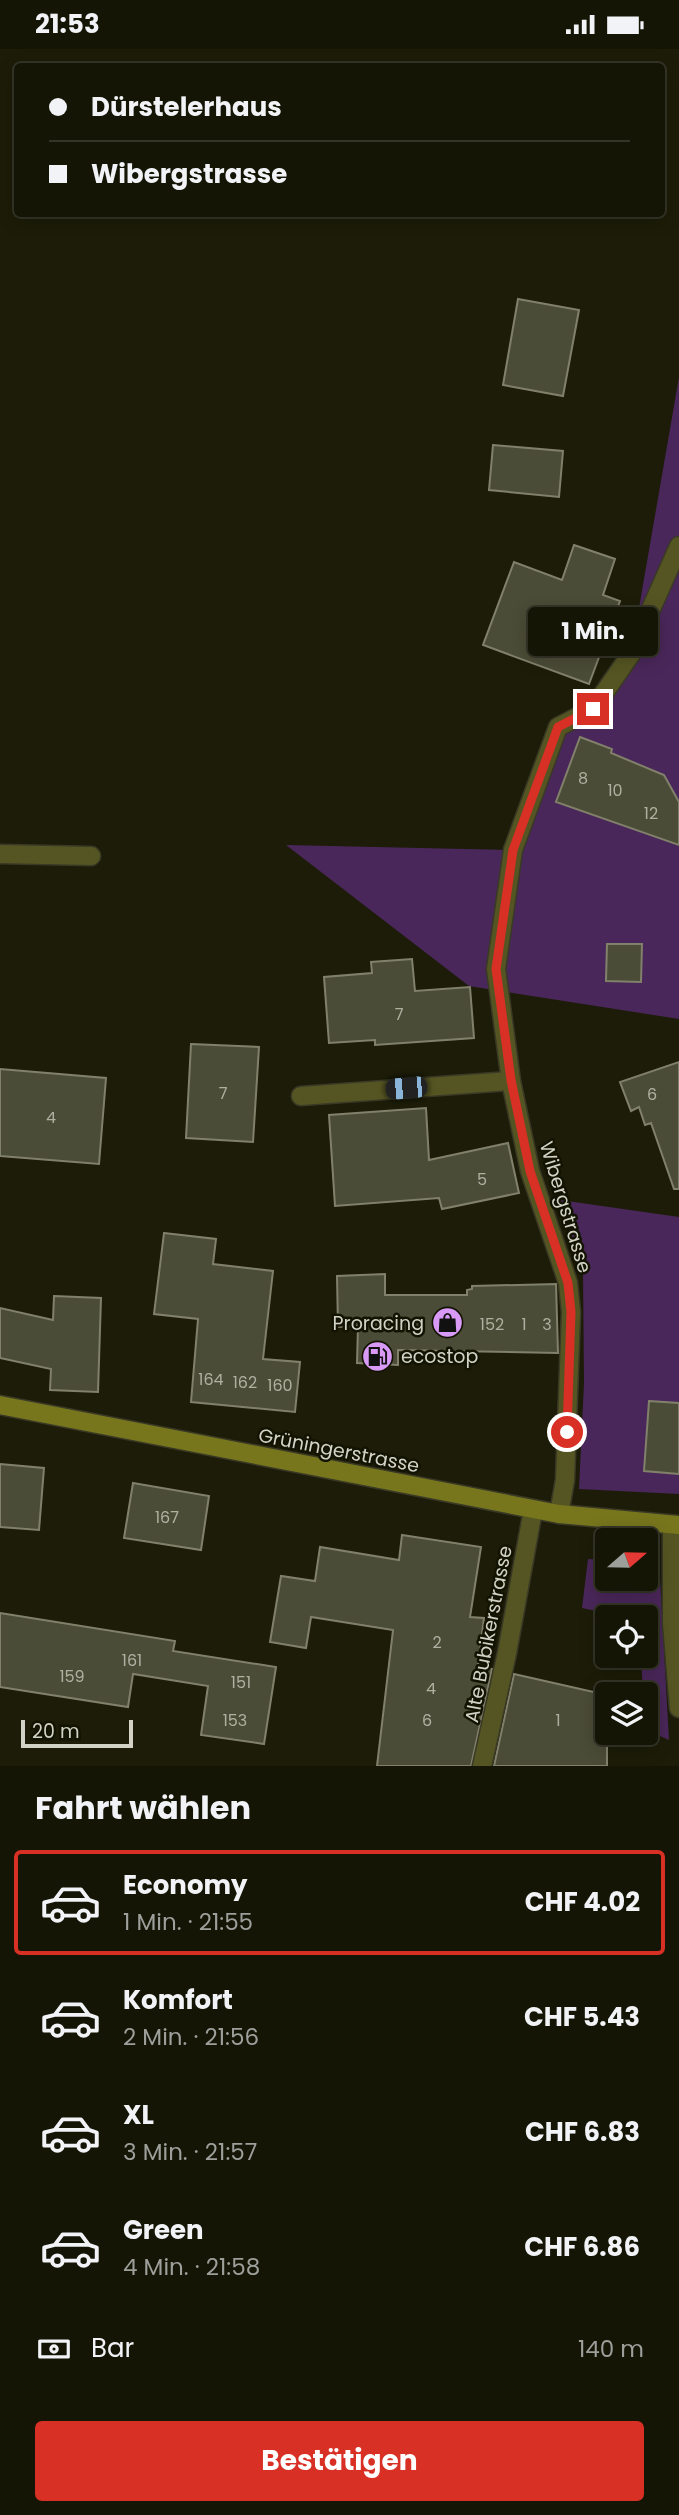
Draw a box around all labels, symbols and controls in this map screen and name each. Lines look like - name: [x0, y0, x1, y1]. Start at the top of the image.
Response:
- text: 21:53: [35, 6, 100, 42]
- text: Dürstelerhaus: [91, 89, 282, 125]
- text: Wibergstrasse: [91, 156, 287, 192]
- callout: 1 Min.: [528, 607, 658, 657]
- text: 1 Min.: [561, 615, 625, 647]
- route end: [577, 693, 609, 725]
- house number: 8: [578, 767, 588, 790]
- house number: 10: [607, 779, 623, 802]
- house number: 12: [644, 802, 658, 825]
- house number: 7: [395, 1003, 404, 1026]
- car: [385, 1076, 428, 1100]
- house number: 7: [219, 1082, 228, 1105]
- house number: 6: [647, 1083, 657, 1106]
- house number: 4: [46, 1106, 56, 1129]
- street label: Wibergstrasse: [533, 1138, 598, 1276]
- house number: 5: [477, 1168, 487, 1191]
- shop icon: Proracing: [430, 1306, 464, 1340]
- place label: Proracing: [333, 1310, 424, 1337]
- house number: 152: [480, 1313, 504, 1336]
- house number: 1: [521, 1313, 527, 1336]
- house number: 3: [542, 1313, 552, 1336]
- fuel station icon: ecostop: [361, 1339, 395, 1373]
- place label: ecostop: [401, 1343, 478, 1370]
- house number: 164: [198, 1368, 224, 1391]
- house number: 162: [233, 1371, 257, 1394]
- house number: 160: [267, 1374, 293, 1397]
- route start: [551, 1416, 583, 1448]
- street label: Grüningerstrasse: [256, 1422, 422, 1479]
- house number: 167: [155, 1506, 179, 1529]
- north arrow: [595, 1528, 658, 1591]
- map controls: [595, 1528, 658, 1745]
- street label: Alte Bubikerstrasse: [458, 1543, 519, 1725]
- button: locate: [595, 1605, 658, 1668]
- house number: 2: [432, 1631, 442, 1654]
- house number: 161: [122, 1649, 142, 1672]
- house number: 159: [59, 1665, 85, 1688]
- house number: 151: [231, 1671, 251, 1694]
- house number: 4: [426, 1677, 436, 1700]
- button: layers: [595, 1682, 658, 1745]
- house number: 153: [223, 1709, 247, 1732]
- house number: 6: [422, 1709, 432, 1732]
- house number: 1: [555, 1709, 561, 1732]
- scale bar: [21, 1717, 133, 1749]
- text: 20 m: [32, 1718, 80, 1745]
- text: Fahrt wählen: [35, 1785, 251, 1830]
- text: Economy: [123, 1867, 247, 1903]
- icon: car: [39, 1871, 102, 1934]
- text: CHF 4.02: [525, 1884, 640, 1920]
- text: 1 Min. · 21:55: [123, 1906, 253, 1938]
- text: Komfort: [123, 1982, 233, 2018]
- icon: car: [39, 1986, 102, 2049]
- text: CHF 5.43: [524, 1999, 640, 2035]
- text: 2 Min. · 21:56: [123, 2021, 259, 2053]
- text: XL: [123, 2097, 154, 2133]
- icon: car: [39, 2101, 102, 2164]
- text: CHF 6.83: [525, 2114, 640, 2150]
- text: 3 Min. · 21:57: [123, 2136, 257, 2168]
- text: Green: [123, 2212, 204, 2248]
- icon: car: [39, 2216, 102, 2279]
- text: CHF 6.86: [524, 2229, 640, 2265]
- text: 4 Min. · 21:58: [123, 2251, 260, 2283]
- icon: cash: [35, 2330, 73, 2368]
- text: Bar: [91, 2330, 134, 2366]
- text: 140 m: [578, 2333, 644, 2365]
- button: Bestätigen: [35, 2421, 644, 2501]

